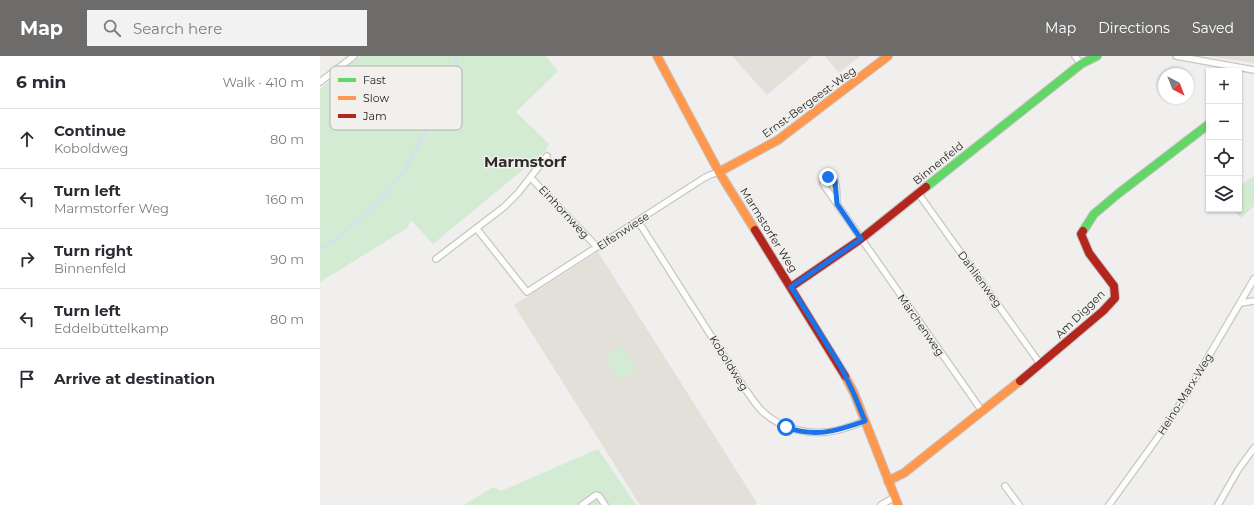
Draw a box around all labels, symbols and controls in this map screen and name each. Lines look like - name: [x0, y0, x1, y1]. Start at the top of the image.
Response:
- search box: [87, 10, 367, 46]
- text: Map: [20, 17, 63, 40]
- icon: search: [101, 17, 123, 39]
- text: Search here: [133, 19, 222, 38]
- text: Map: [1045, 19, 1076, 37]
- text: Directions: [1098, 19, 1170, 37]
- text: Saved: [1192, 19, 1234, 37]
- street label: Ernst-Bergeest-Weg: [759, 63, 859, 141]
- legend: [330, 66, 462, 130]
- north arrow: [1158, 68, 1194, 104]
- map controls: [1206, 68, 1242, 212]
- button: +: [1206, 68, 1242, 104]
- text: 6 min: [16, 72, 66, 92]
- text: Fast: [363, 73, 387, 87]
- text: Walk · 410 m: [222, 74, 304, 90]
- text: Slow: [363, 91, 389, 105]
- button: −: [1206, 104, 1242, 140]
- text: Jam: [362, 109, 387, 123]
- text: Continue: [54, 121, 126, 140]
- icon: ahead: [16, 128, 38, 150]
- text: 80 m: [270, 131, 304, 147]
- street label: Binnenfeld: [910, 138, 966, 188]
- text: Koboldweg: [54, 140, 128, 156]
- button: locate: [1206, 140, 1242, 176]
- district label: Marmstorf: [484, 152, 567, 171]
- route end: [819, 168, 837, 186]
- button: layers: [1206, 176, 1242, 212]
- text: Turn left: [54, 181, 121, 200]
- street label: Einhornweg: [536, 183, 592, 241]
- street label: Marmstorfer Weg: [737, 185, 801, 275]
- icon: left: [16, 188, 38, 210]
- text: 160 m: [266, 191, 304, 207]
- text: Marmstorfer Weg: [54, 200, 169, 216]
- street label: Elfenwiese: [594, 209, 652, 253]
- text: Turn right: [54, 241, 133, 260]
- icon: right: [16, 248, 38, 270]
- street label: Dahlienweg: [955, 248, 1005, 310]
- text: 90 m: [270, 251, 304, 267]
- text: Binnenfeld: [54, 260, 126, 276]
- street label: Am Diggen: [1052, 287, 1108, 341]
- street label: Märchenweg: [894, 291, 948, 359]
- text: Turn left: [54, 301, 121, 320]
- icon: left: [16, 308, 38, 330]
- text: 80 m: [270, 311, 304, 327]
- text: Eddelbüttelkamp: [54, 320, 169, 336]
- street label: Koboldweg: [706, 333, 752, 393]
- street label: Heino-Marx-Weg: [1154, 350, 1216, 438]
- icon: arrive: [16, 368, 38, 390]
- text: Arrive at destination: [54, 369, 215, 388]
- route start: [777, 418, 795, 436]

